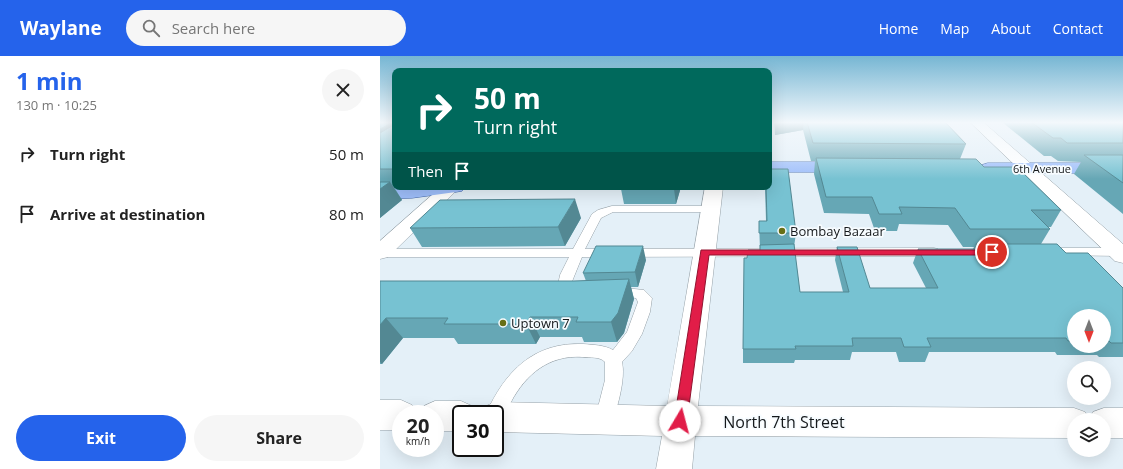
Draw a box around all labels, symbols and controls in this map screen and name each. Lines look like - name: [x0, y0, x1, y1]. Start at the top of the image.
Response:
- search box: [126, 10, 406, 46]
- text: Waylane: [20, 15, 102, 41]
- icon: search: [140, 17, 162, 39]
- text: Search here: [172, 18, 255, 38]
- text: Home: [879, 19, 918, 38]
- text: Map: [940, 19, 969, 38]
- text: About: [991, 19, 1031, 38]
- text: Contact: [1053, 19, 1103, 38]
- text: 1 min: [16, 64, 83, 97]
- button: close: [322, 69, 364, 111]
- text: 50 m: [474, 79, 541, 117]
- icon: right: [408, 84, 460, 136]
- text: 130 m · 10:25: [16, 96, 97, 114]
- text: Turn right: [474, 115, 557, 139]
- icon: right: [16, 143, 38, 165]
- text: Turn right: [50, 144, 125, 164]
- text: 50 m: [329, 144, 364, 164]
- icon: arrive: [451, 160, 473, 182]
- text: Then: [408, 161, 443, 181]
- street label: 6th Avenue: [1013, 161, 1071, 176]
- icon: arrive: [16, 203, 38, 225]
- text: Arrive at destination: [50, 204, 205, 224]
- text: 80 m: [329, 204, 364, 224]
- place label: Bombay Bazaar: [790, 222, 885, 240]
- marker: Bombay Bazaar: [777, 226, 787, 236]
- pin: [975, 235, 1009, 269]
- icon: arrive: [981, 241, 1003, 263]
- north arrow: [1067, 309, 1111, 353]
- map controls: [1067, 309, 1111, 457]
- place label: Uptown 7: [511, 314, 570, 332]
- marker: Uptown 7: [498, 318, 508, 328]
- button: search: [1067, 361, 1111, 405]
- position arrow: [659, 400, 701, 442]
- speed limit sign: 30: [452, 405, 504, 457]
- street label: North 7th Street: [723, 411, 845, 433]
- text: 20: [407, 412, 429, 439]
- button: layers: [1067, 413, 1111, 457]
- button: Exit: [16, 415, 186, 461]
- button: Share: [194, 415, 364, 461]
- text: km/h: [406, 434, 430, 448]

